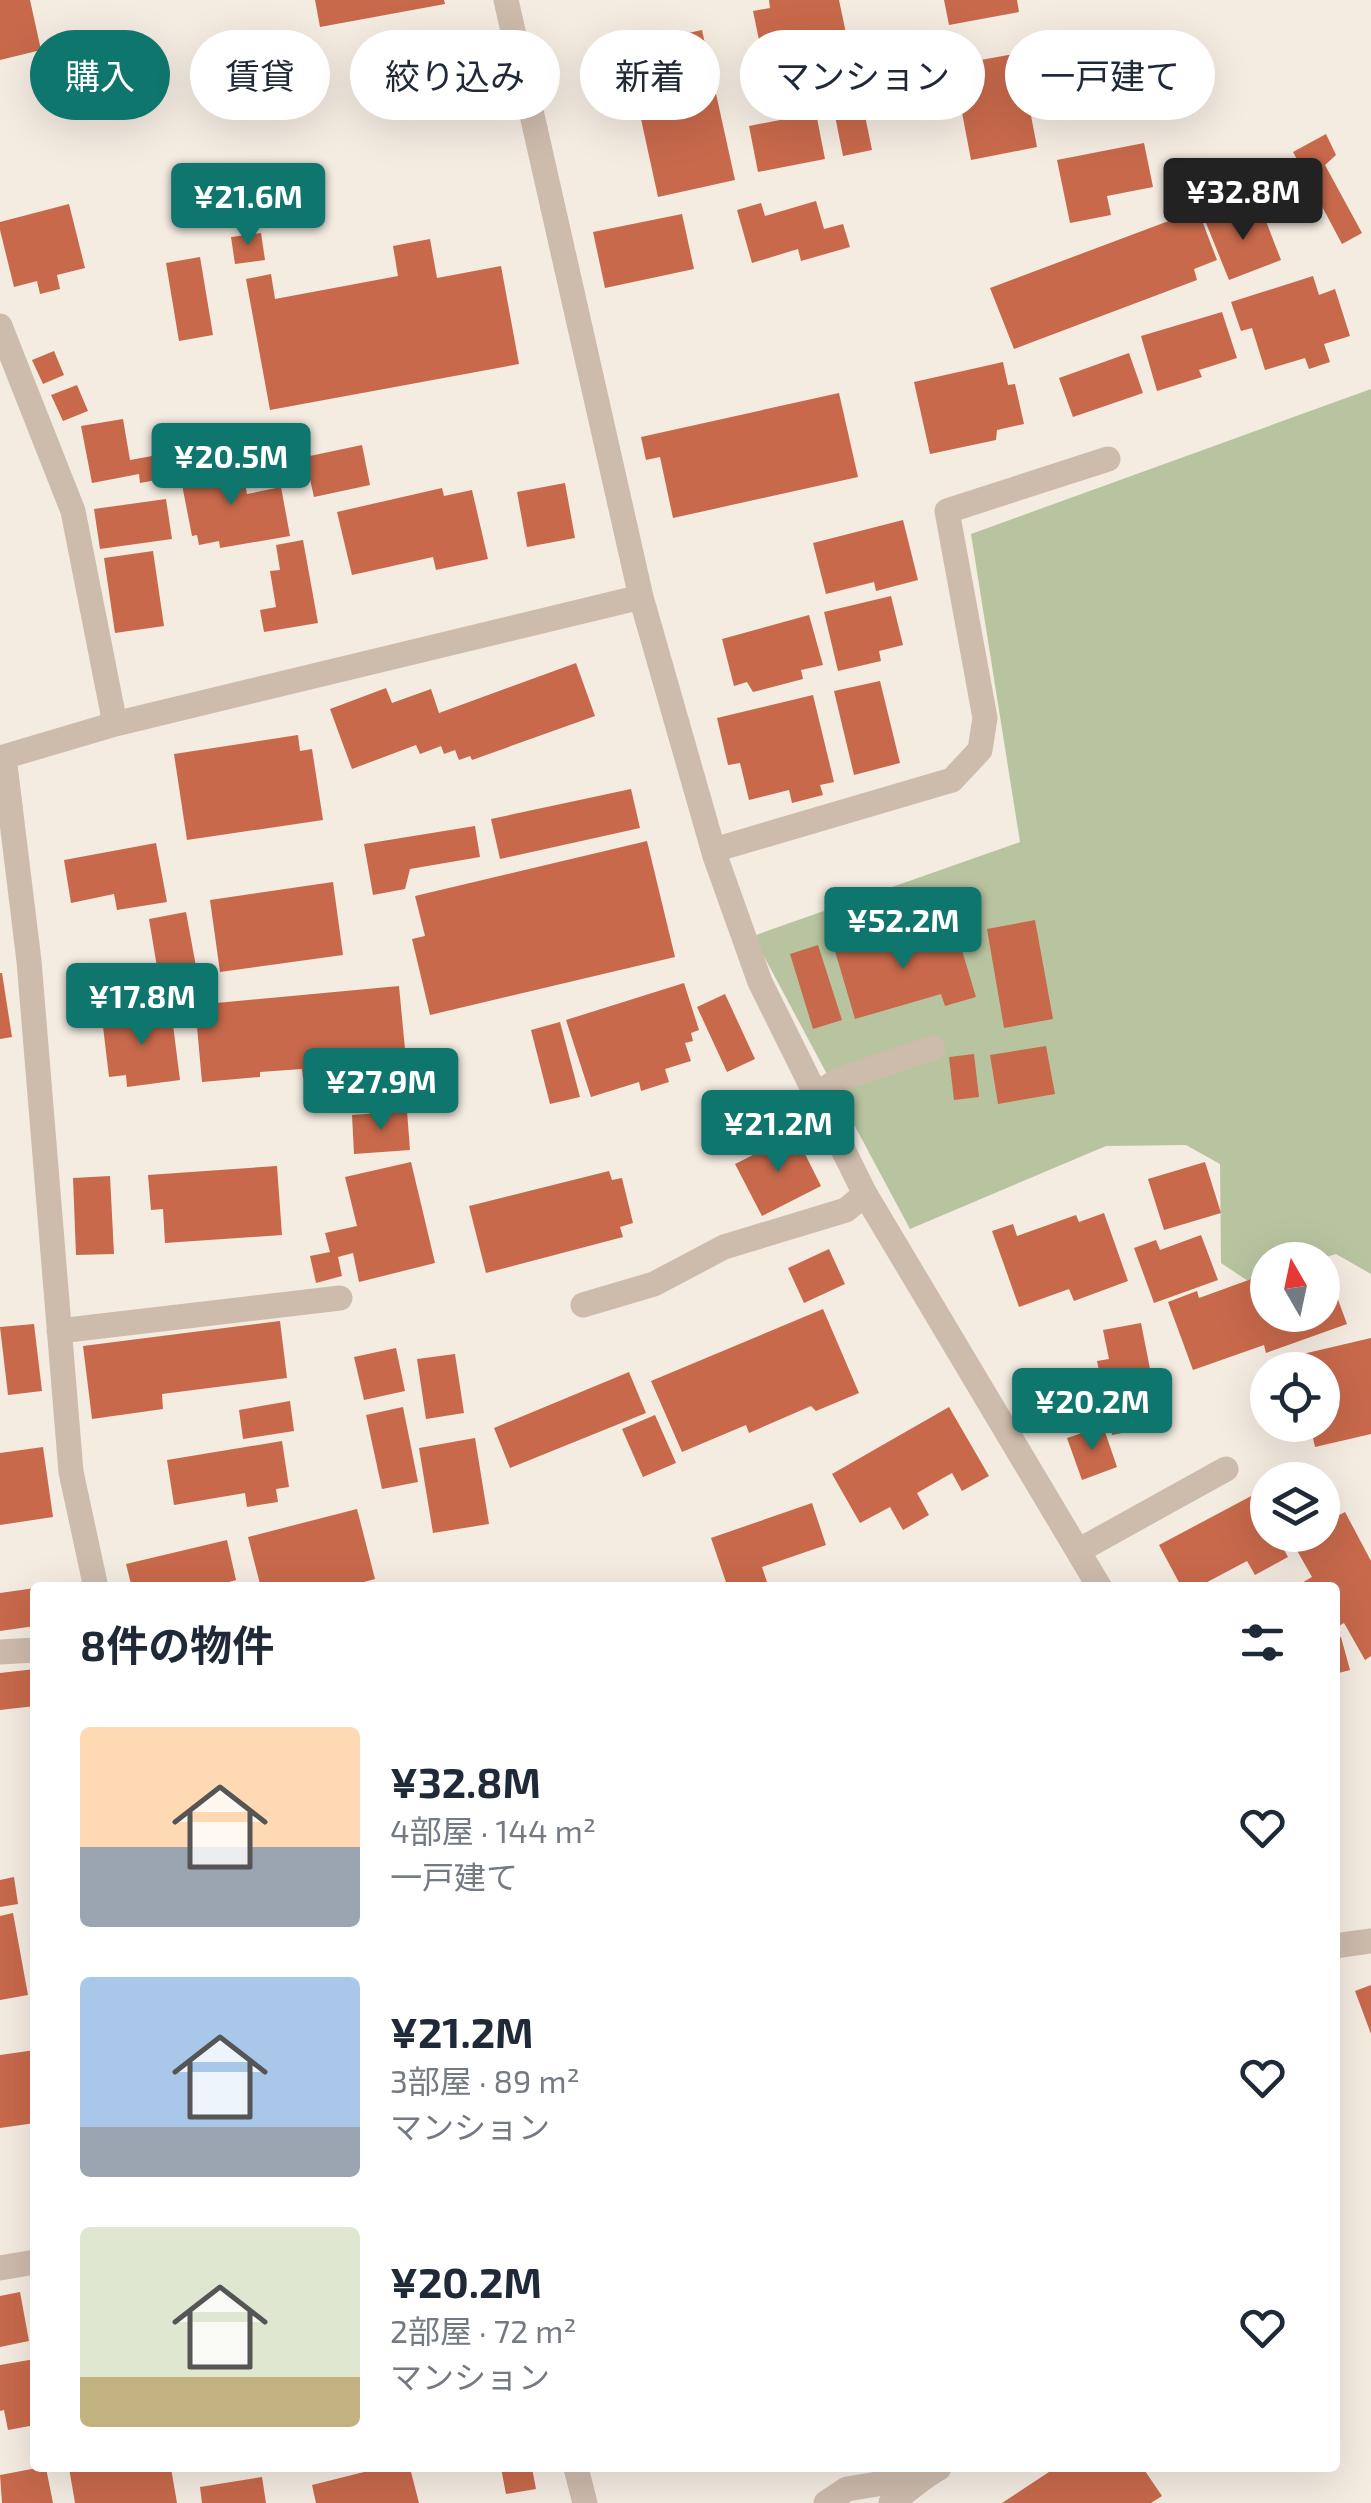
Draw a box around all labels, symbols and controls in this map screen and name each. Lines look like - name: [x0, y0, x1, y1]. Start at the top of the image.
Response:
- chip: 購入: [30, 30, 170, 120]
- chip: 賃貸: [190, 30, 330, 120]
- chip: 絞り込み: [350, 30, 560, 120]
- chip: 新着: [580, 30, 720, 120]
- chip: マンション: [740, 30, 985, 120]
- chip: 一戸建て: [1005, 30, 1215, 120]
- pin: ¥32.8M: [1162, 158, 1324, 243]
- pin: ¥21.6M: [167, 163, 329, 248]
- text: ¥32.8M: [1185, 171, 1301, 209]
- text: ¥21.6M: [193, 176, 303, 214]
- pin: ¥20.5M: [150, 423, 312, 508]
- text: ¥20.5M: [174, 436, 288, 474]
- pin: ¥52.2M: [822, 887, 984, 972]
- text: ¥52.2M: [846, 900, 960, 938]
- pin: ¥17.8M: [61, 963, 223, 1048]
- text: ¥17.8M: [88, 976, 196, 1014]
- pin: ¥27.9M: [300, 1048, 462, 1133]
- text: ¥27.9M: [325, 1061, 437, 1099]
- pin: ¥21.2M: [697, 1090, 859, 1175]
- text: ¥21.2M: [723, 1103, 833, 1141]
- north arrow: [1250, 1242, 1340, 1332]
- map controls: [1250, 1242, 1340, 1552]
- button: locate: [1250, 1352, 1340, 1442]
- pin: ¥20.2M: [1011, 1368, 1173, 1453]
- text: ¥20.2M: [1034, 1381, 1150, 1419]
- button: layers: [1250, 1462, 1340, 1552]
- icon: filters: [1235, 1615, 1290, 1670]
- text: 8件の物件: [80, 1619, 274, 1669]
- text: ¥32.8M: [390, 1756, 541, 1806]
- icon: home: [160, 1767, 280, 1887]
- icon: heart: [1235, 1800, 1290, 1855]
- text: 4部屋 · 144 m²: [390, 1811, 596, 1849]
- text: 一戸建て: [390, 1857, 518, 1895]
- text: ¥21.2M: [390, 2006, 534, 2056]
- icon: home: [160, 2017, 280, 2137]
- icon: heart: [1235, 2050, 1290, 2105]
- text: 3部屋 · 89 m²: [390, 2061, 580, 2099]
- text: マンション: [390, 2107, 550, 2145]
- text: ¥20.2M: [390, 2256, 542, 2306]
- icon: home: [160, 2267, 280, 2387]
- icon: heart: [1235, 2300, 1290, 2355]
- text: 2部屋 · 72 m²: [390, 2311, 577, 2349]
- text: マンション: [390, 2357, 550, 2395]

